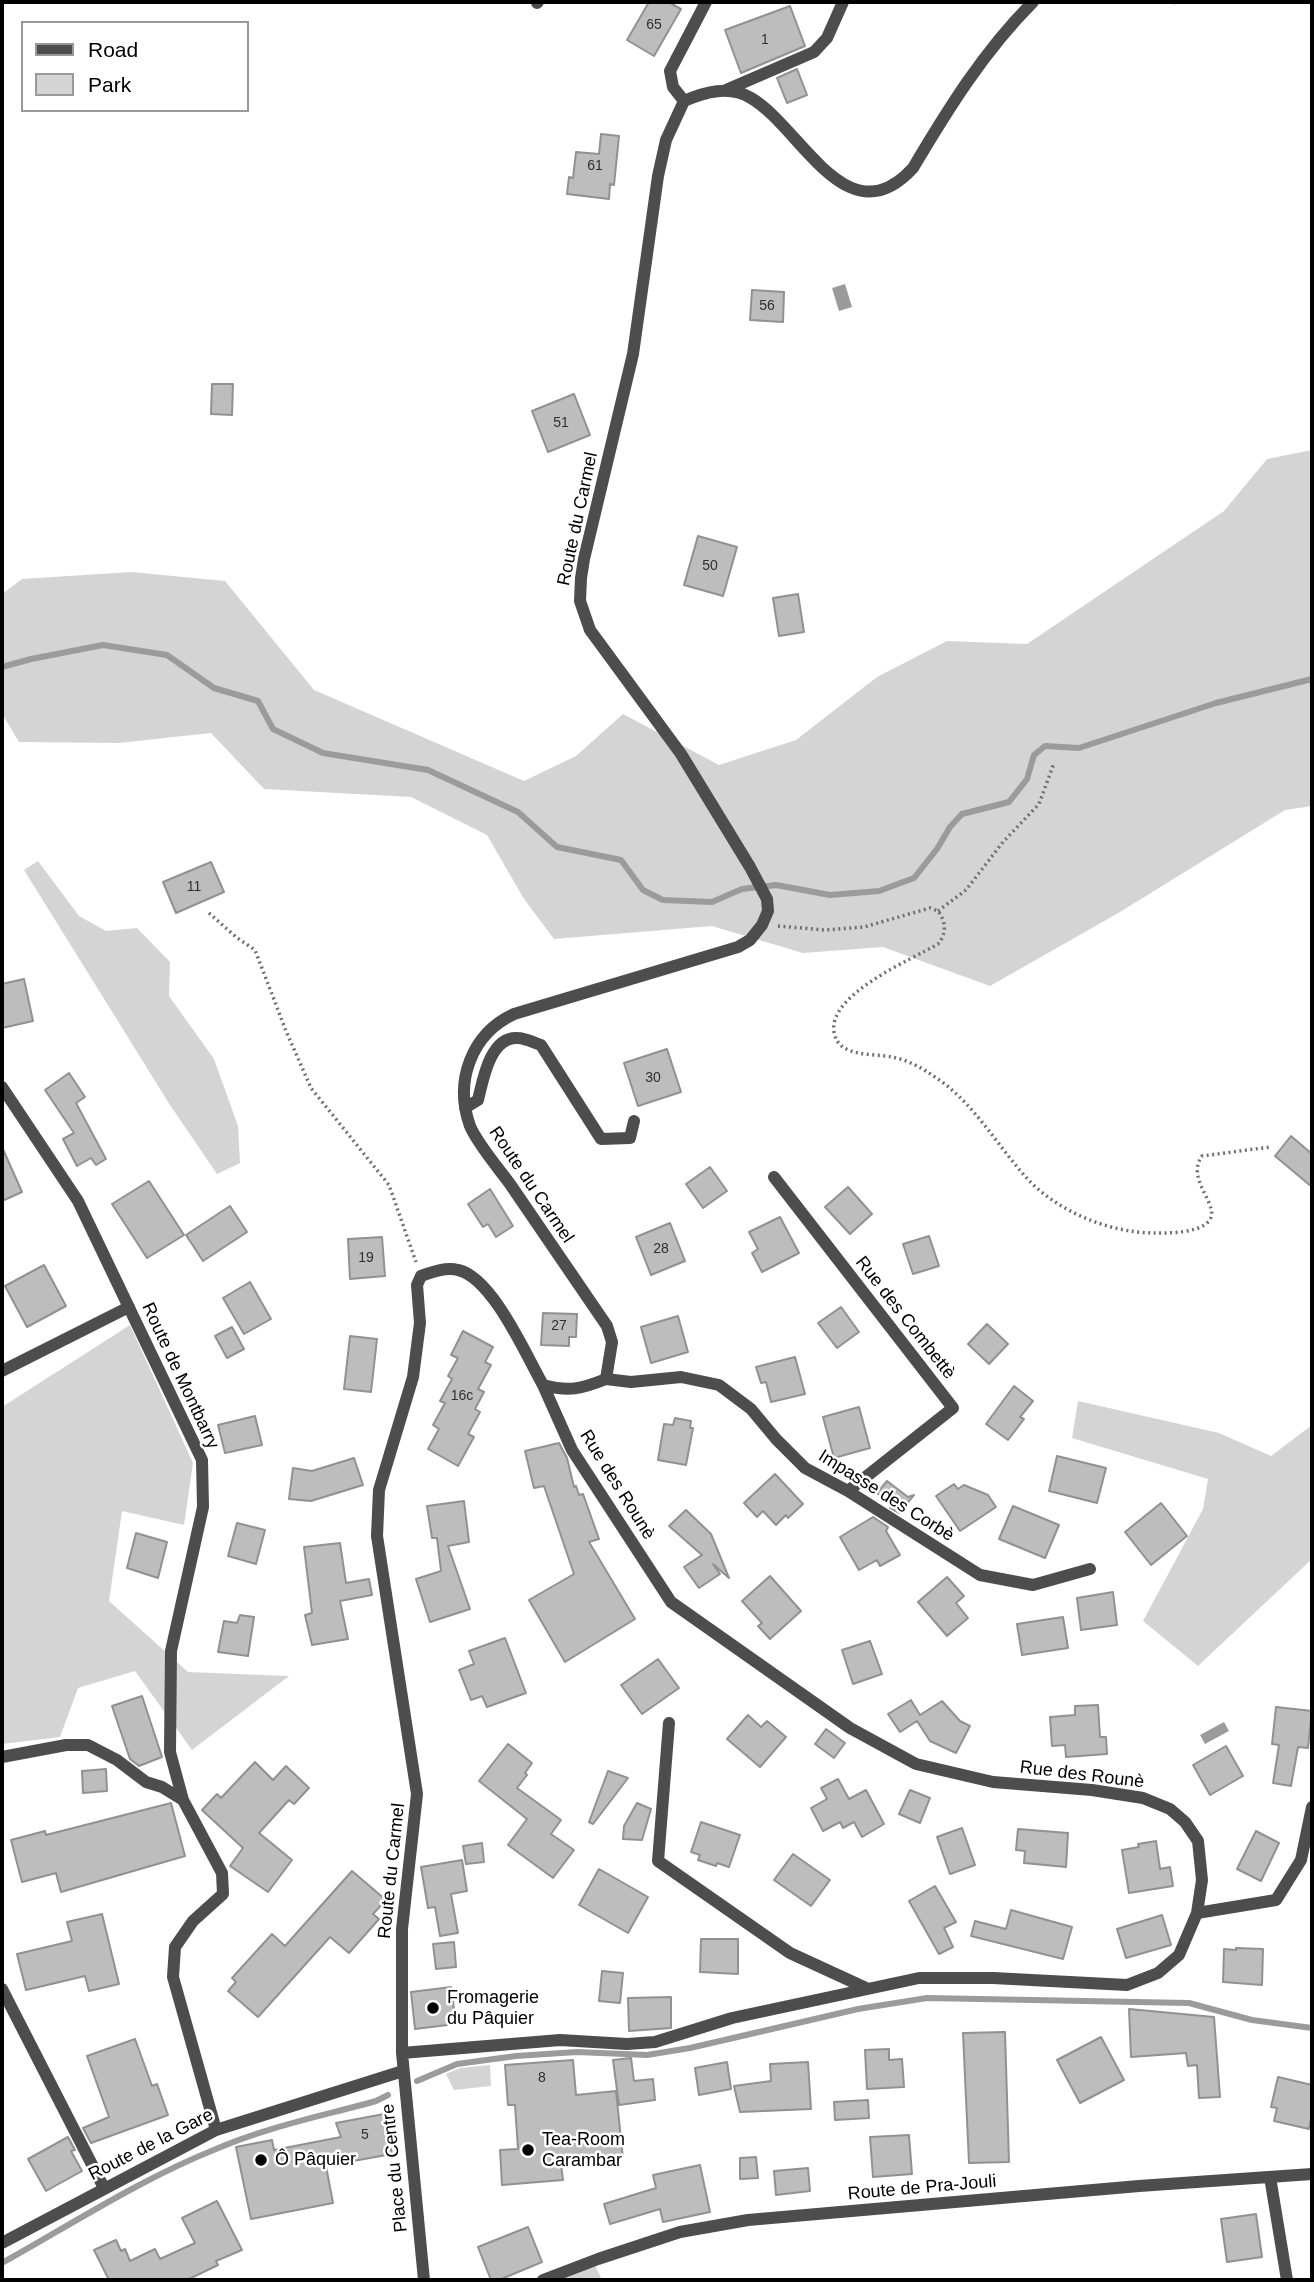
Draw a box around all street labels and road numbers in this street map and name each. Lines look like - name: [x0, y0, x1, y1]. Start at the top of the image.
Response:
- street label: Route du Carmel: [553, 450, 603, 588]
- street label: Route du Carmel: [484, 1123, 578, 1247]
- street label: Rue des Combettè: [850, 1252, 960, 1384]
- street label: Route de Montbarry: [137, 1299, 223, 1453]
- street label: Rue des Rounè: [575, 1426, 659, 1544]
- street label: Impasse des Corbè: [814, 1445, 958, 1547]
- street label: Rue des Rounè: [1019, 1757, 1145, 1793]
- street label: Route du Carmel: [374, 1802, 410, 1940]
- street label: Place du Centre: [378, 2103, 412, 2233]
- street label: Route de la Gare: [85, 2104, 217, 2186]
- street label: Route de Pra-Jouli: [847, 2171, 997, 2205]

